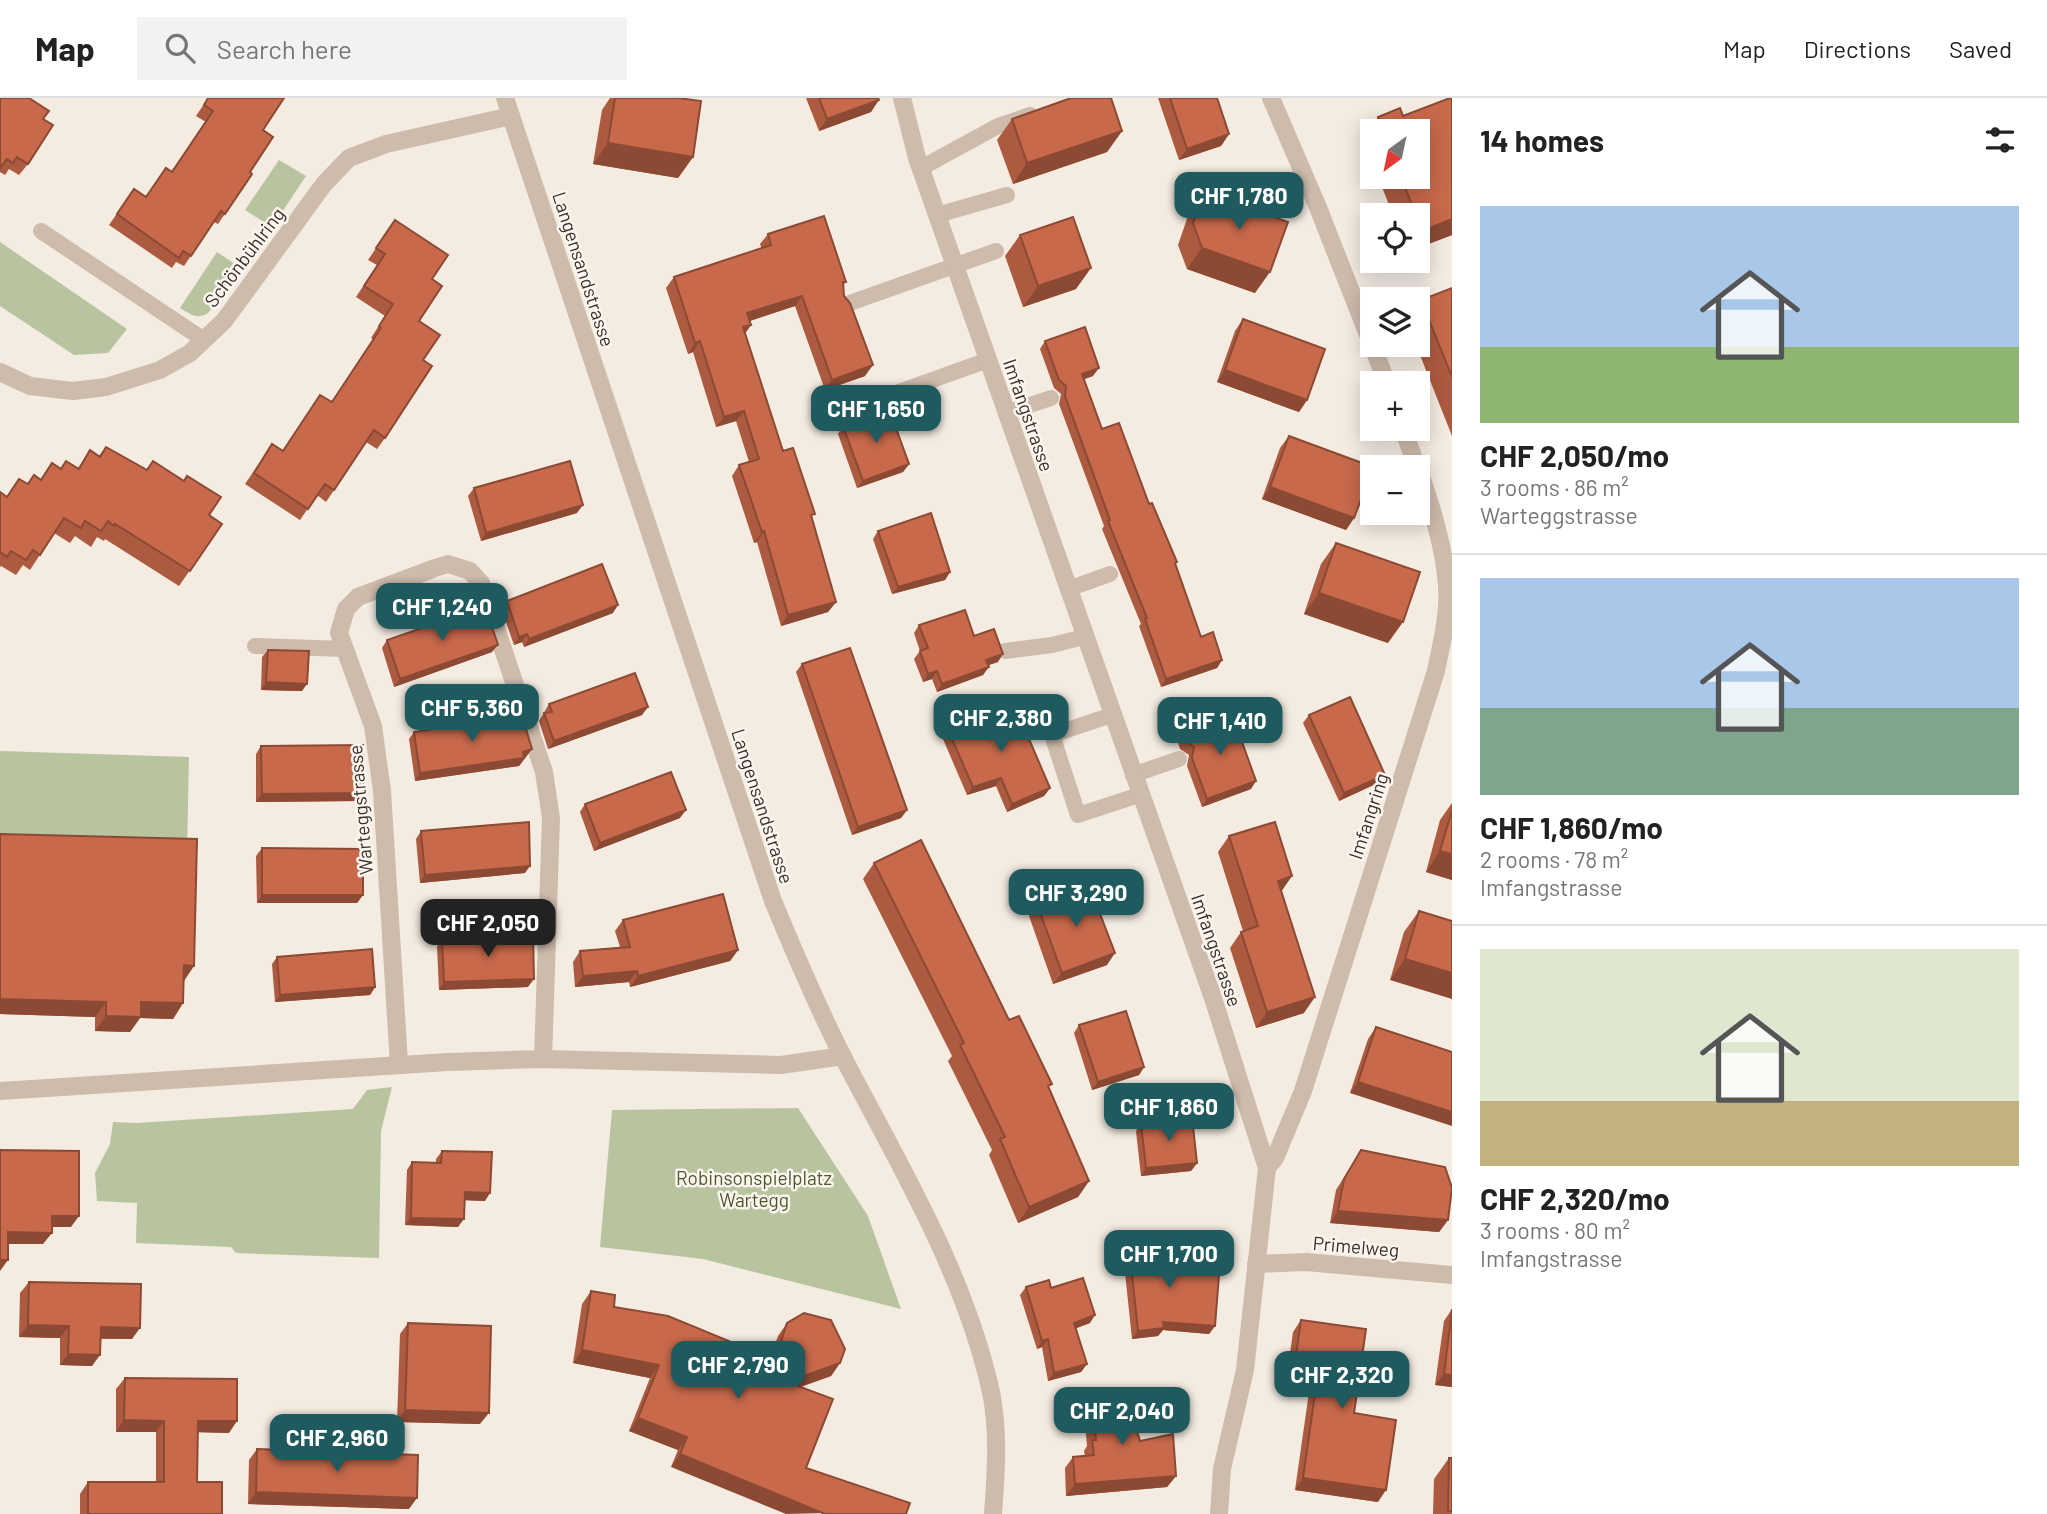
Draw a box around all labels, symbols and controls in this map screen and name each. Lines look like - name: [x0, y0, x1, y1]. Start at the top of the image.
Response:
- search box: [137, 17, 627, 80]
- text: Map: [35, 28, 95, 68]
- icon: search: [161, 29, 199, 67]
- text: Search here: [217, 33, 352, 64]
- text: Map: [1723, 34, 1766, 63]
- text: Directions: [1804, 34, 1911, 63]
- text: Saved: [1949, 34, 2012, 63]
- north arrow: [1360, 119, 1430, 189]
- map controls: [1360, 119, 1430, 525]
- icon: filters: [1981, 121, 2019, 159]
- text: 14 homes: [1480, 122, 1604, 158]
- pin: CHF 1,780: [1159, 172, 1319, 232]
- text: CHF 1,780: [1190, 181, 1288, 209]
- street label: Langensandstrasse: [548, 189, 620, 349]
- street label: Schönbühlring: [199, 203, 289, 311]
- button: locate: [1360, 203, 1430, 273]
- icon: home: [1687, 252, 1813, 378]
- button: layers: [1360, 287, 1430, 357]
- street label: Imfangstrasse: [999, 356, 1059, 474]
- button: +: [1360, 371, 1430, 441]
- pin: CHF 1,650: [796, 386, 956, 445]
- text: CHF 1,650: [827, 394, 925, 422]
- text: CHF 2,050/mo: [1480, 437, 1669, 473]
- button: −: [1360, 455, 1430, 525]
- text: 3 rooms · 86 m²: [1480, 473, 1629, 501]
- text: Warteggstrasse: [1480, 501, 1638, 529]
- pin: CHF 1,240: [362, 584, 522, 643]
- text: CHF 1,240: [392, 592, 492, 620]
- icon: home: [1687, 624, 1813, 750]
- pin: CHF 5,360: [392, 684, 552, 744]
- text: CHF 5,360: [421, 693, 523, 721]
- pin: CHF 2,380: [921, 694, 1081, 754]
- pin: CHF 1,410: [1140, 698, 1300, 757]
- text: CHF 2,380: [950, 703, 1052, 731]
- text: CHF 1,410: [1173, 706, 1267, 734]
- street label: Langensandstrasse: [727, 726, 799, 886]
- street label: Warteggstrasse: [343, 744, 377, 876]
- street label: Imfangring: [1343, 770, 1393, 862]
- text: CHF 1,860/mo: [1480, 809, 1663, 845]
- text: 2 rooms · 78 m²: [1480, 845, 1628, 873]
- pin: CHF 3,290: [996, 870, 1156, 929]
- text: Imfangstrasse: [1480, 873, 1623, 901]
- text: CHF 3,290: [1025, 878, 1127, 906]
- street label: Imfangstrasse: [1187, 891, 1247, 1009]
- pin: CHF 2,050: [408, 900, 568, 959]
- text: CHF 2,050: [437, 908, 539, 936]
- icon: home: [1687, 995, 1813, 1121]
- pin: CHF 1,860: [1089, 1084, 1249, 1143]
- text: CHF 1,860: [1120, 1092, 1218, 1120]
- park label: Robinsonspielplatz Wartegg: [676, 1166, 832, 1211]
- text: CHF 2,320/mo: [1480, 1180, 1670, 1216]
- text: 3 rooms · 80 m²: [1480, 1216, 1630, 1244]
- pin: CHF 1,700: [1089, 1230, 1249, 1290]
- street label: Primelweg: [1312, 1231, 1400, 1261]
- text: CHF 1,700: [1120, 1239, 1218, 1267]
- text: Imfangstrasse: [1480, 1244, 1623, 1272]
- pin: CHF 2,790: [658, 1342, 818, 1401]
- text: CHF 2,790: [687, 1350, 789, 1378]
- pin: CHF 2,320: [1262, 1352, 1422, 1411]
- text: CHF 2,320: [1290, 1360, 1394, 1388]
- pin: CHF 2,040: [1042, 1388, 1202, 1447]
- text: CHF 2,040: [1070, 1396, 1174, 1424]
- pin: CHF 2,960: [257, 1414, 417, 1474]
- text: CHF 2,960: [286, 1423, 388, 1451]

